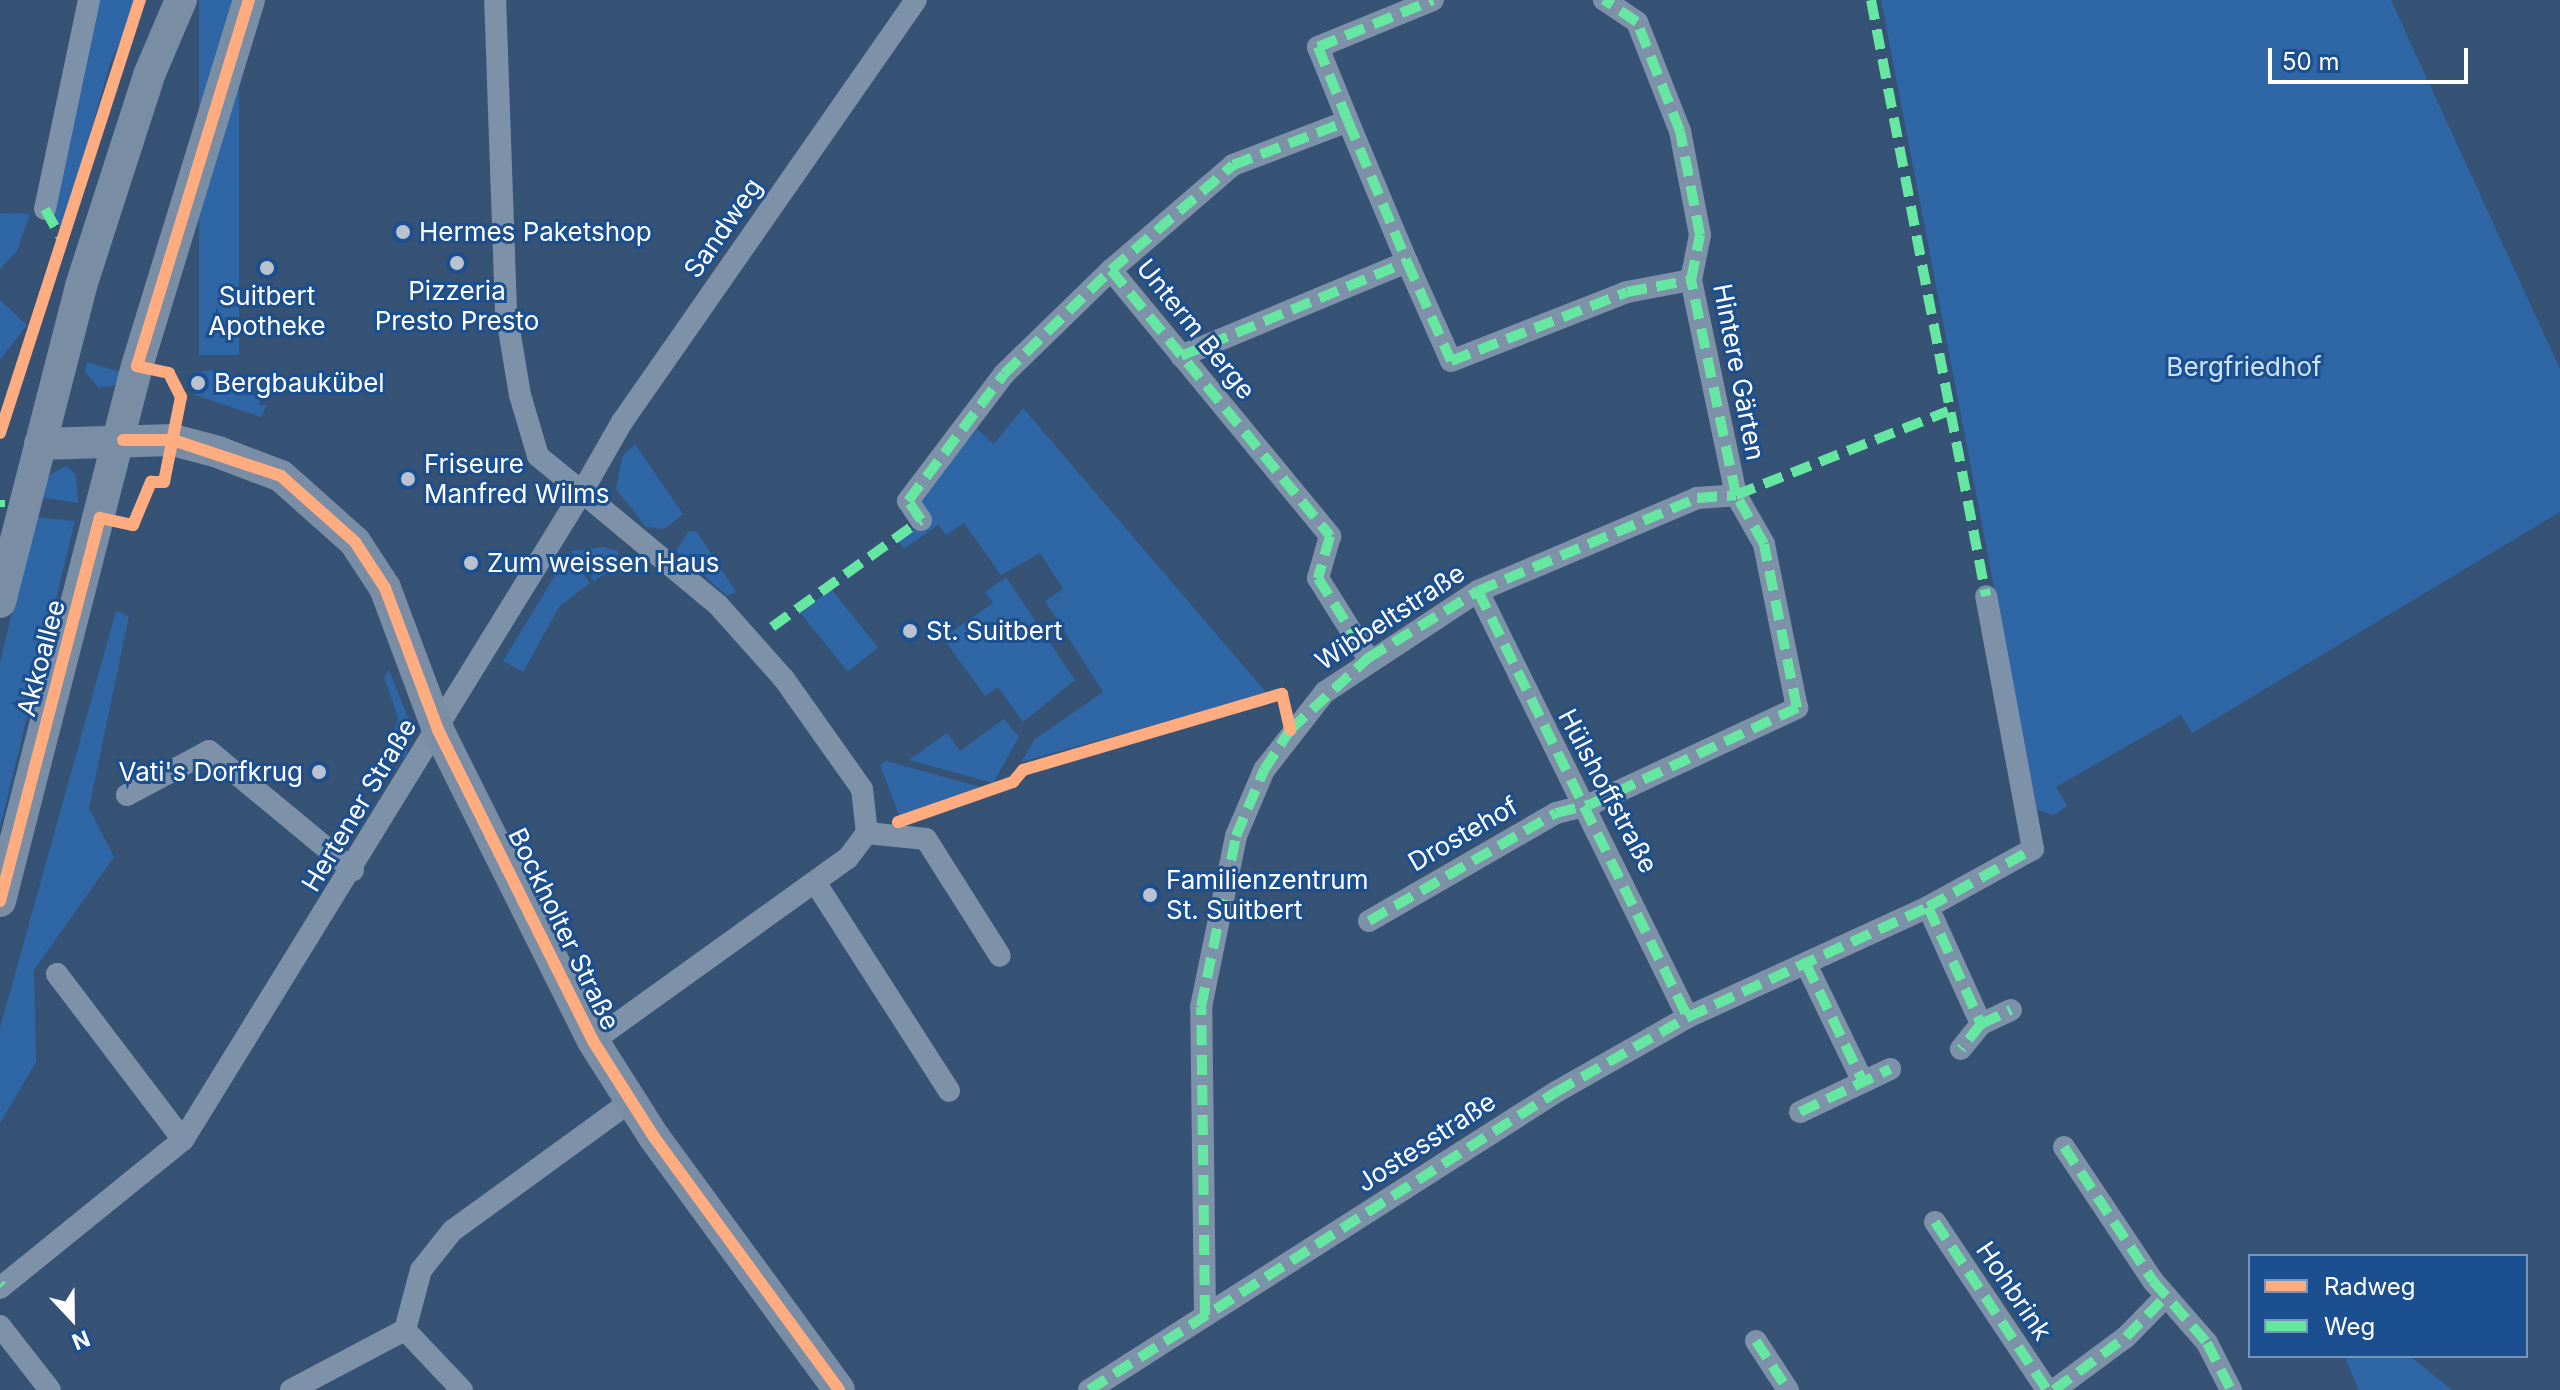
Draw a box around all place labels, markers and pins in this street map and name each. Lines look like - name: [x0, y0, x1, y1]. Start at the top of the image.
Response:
- place label: Hermes Paketshop: [419, 216, 652, 248]
- marker: Hermes Paketshop: [394, 223, 412, 241]
- marker: Pizzeria Presto Presto: [448, 254, 466, 272]
- marker: Suitbert Apotheke: [258, 259, 276, 277]
- place label: Pizzeria Presto Presto: [375, 275, 539, 336]
- place label: Suitbert Apotheke: [208, 280, 326, 342]
- place label: Bergbaukübel: [214, 367, 385, 399]
- marker: Bergbaukübel: [189, 374, 207, 392]
- place label: Friseure Manfred Wilms: [424, 448, 610, 510]
- marker: Friseure Manfred Wilms: [399, 470, 417, 488]
- place label: Zum weissen Haus: [487, 547, 719, 579]
- marker: Zum weissen Haus: [462, 554, 480, 572]
- place label: St. Suitbert: [926, 615, 1063, 647]
- marker: St. Suitbert: [901, 622, 919, 640]
- place label: Vati's Dorfkrug: [119, 756, 303, 788]
- marker: Vati's Dorfkrug: [310, 763, 328, 781]
- place label: Familienzentrum St. Suitbert: [1166, 864, 1368, 926]
- marker: Familienzentrum St. Suitbert: [1141, 886, 1159, 904]

